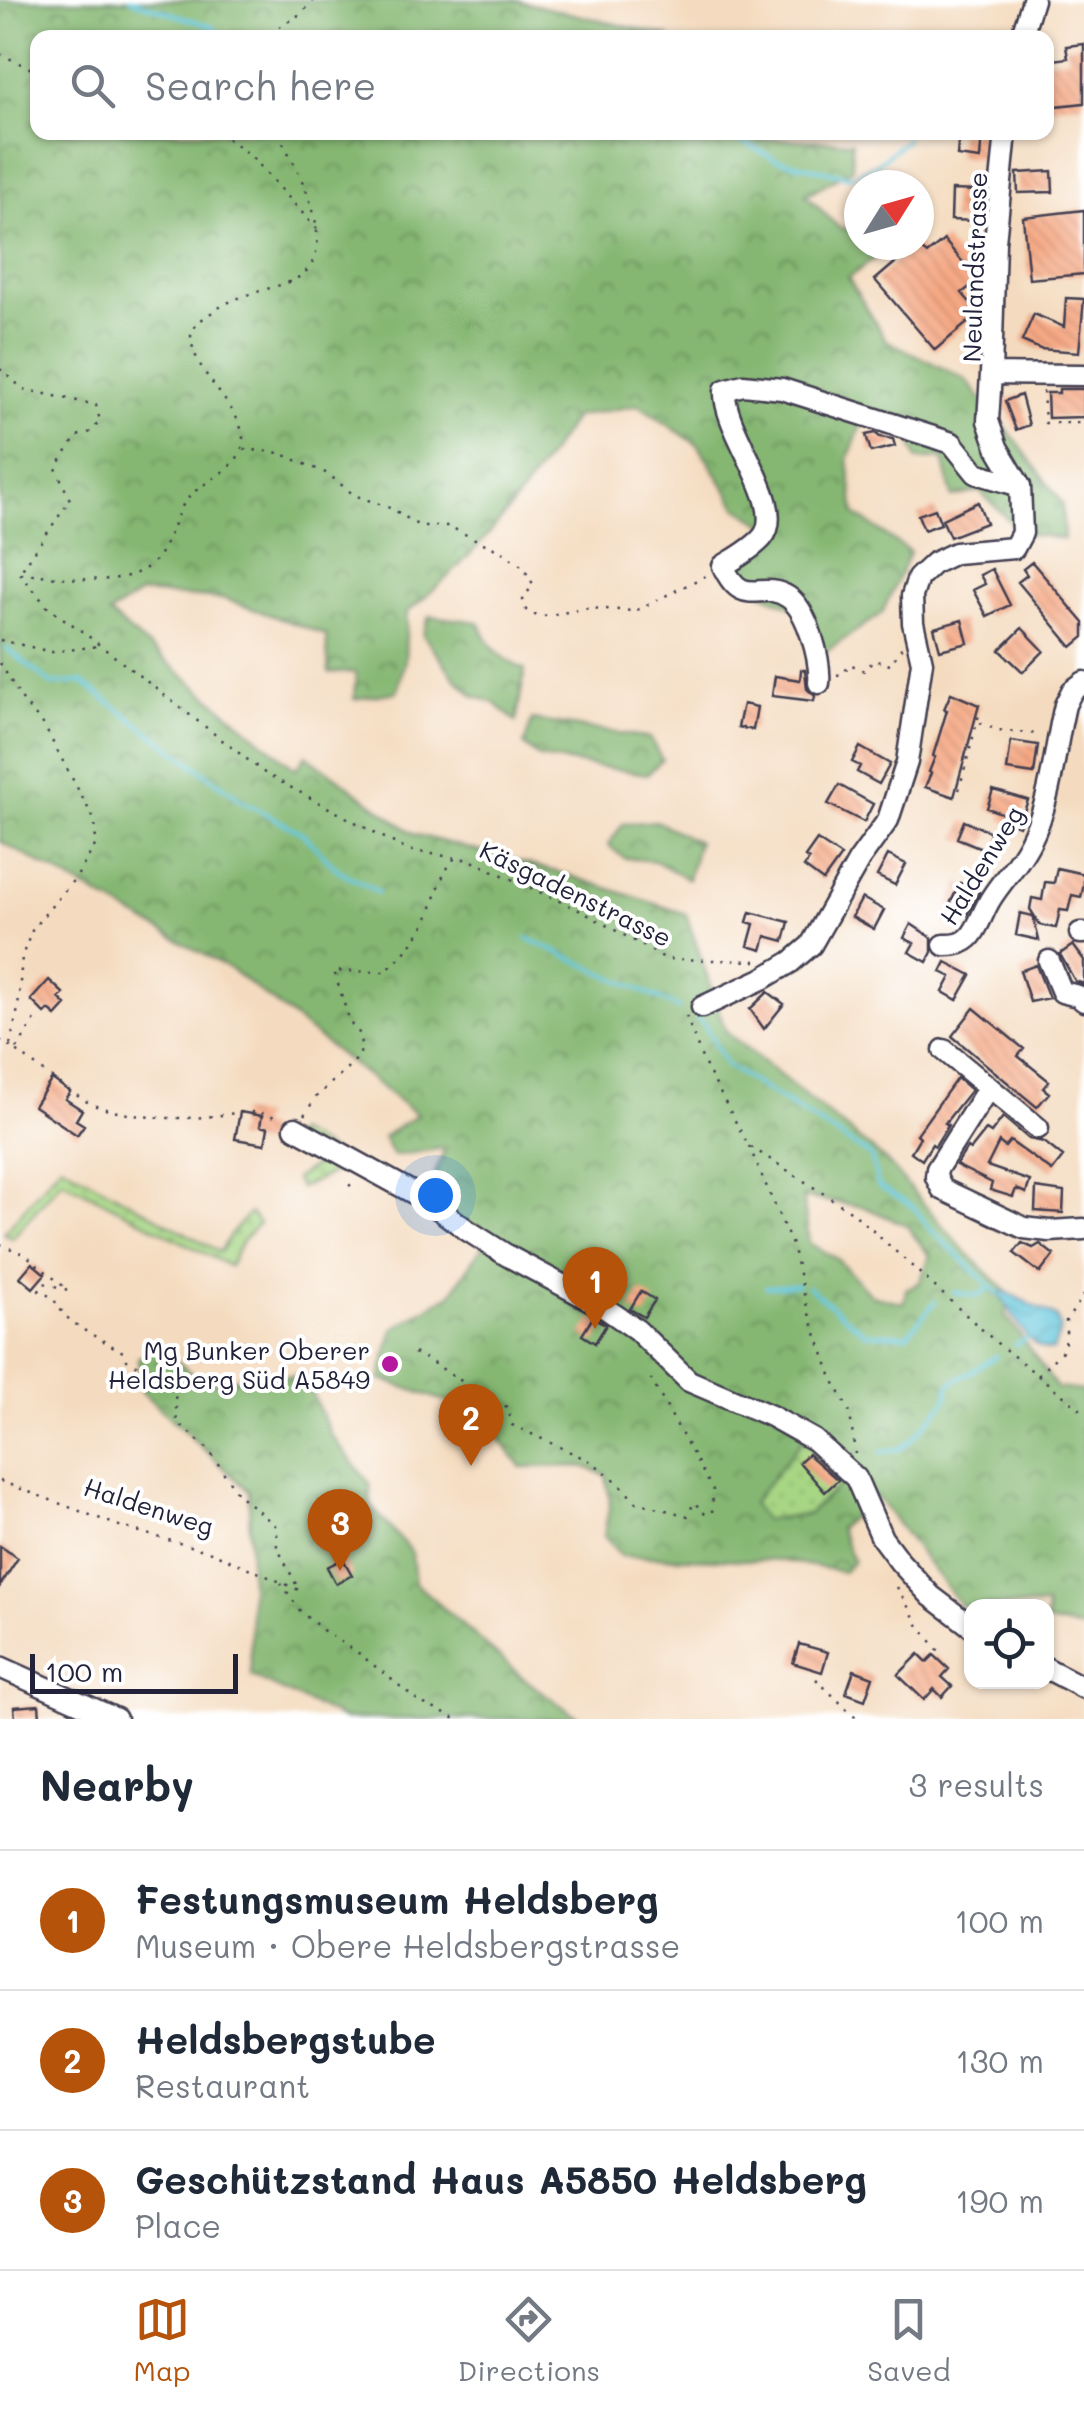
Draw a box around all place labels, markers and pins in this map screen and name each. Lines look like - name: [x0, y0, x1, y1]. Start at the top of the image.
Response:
- pin: 1: [562, 1246, 628, 1329]
- place label: Mg Bunker Oberer Heldsberg Süd A5849: [108, 1334, 370, 1395]
- marker: Mg Bunker Oberer Heldsberg Süd A5849: [379, 1353, 401, 1375]
- pin: 2: [438, 1384, 504, 1466]
- pin: 3: [308, 1488, 372, 1571]

